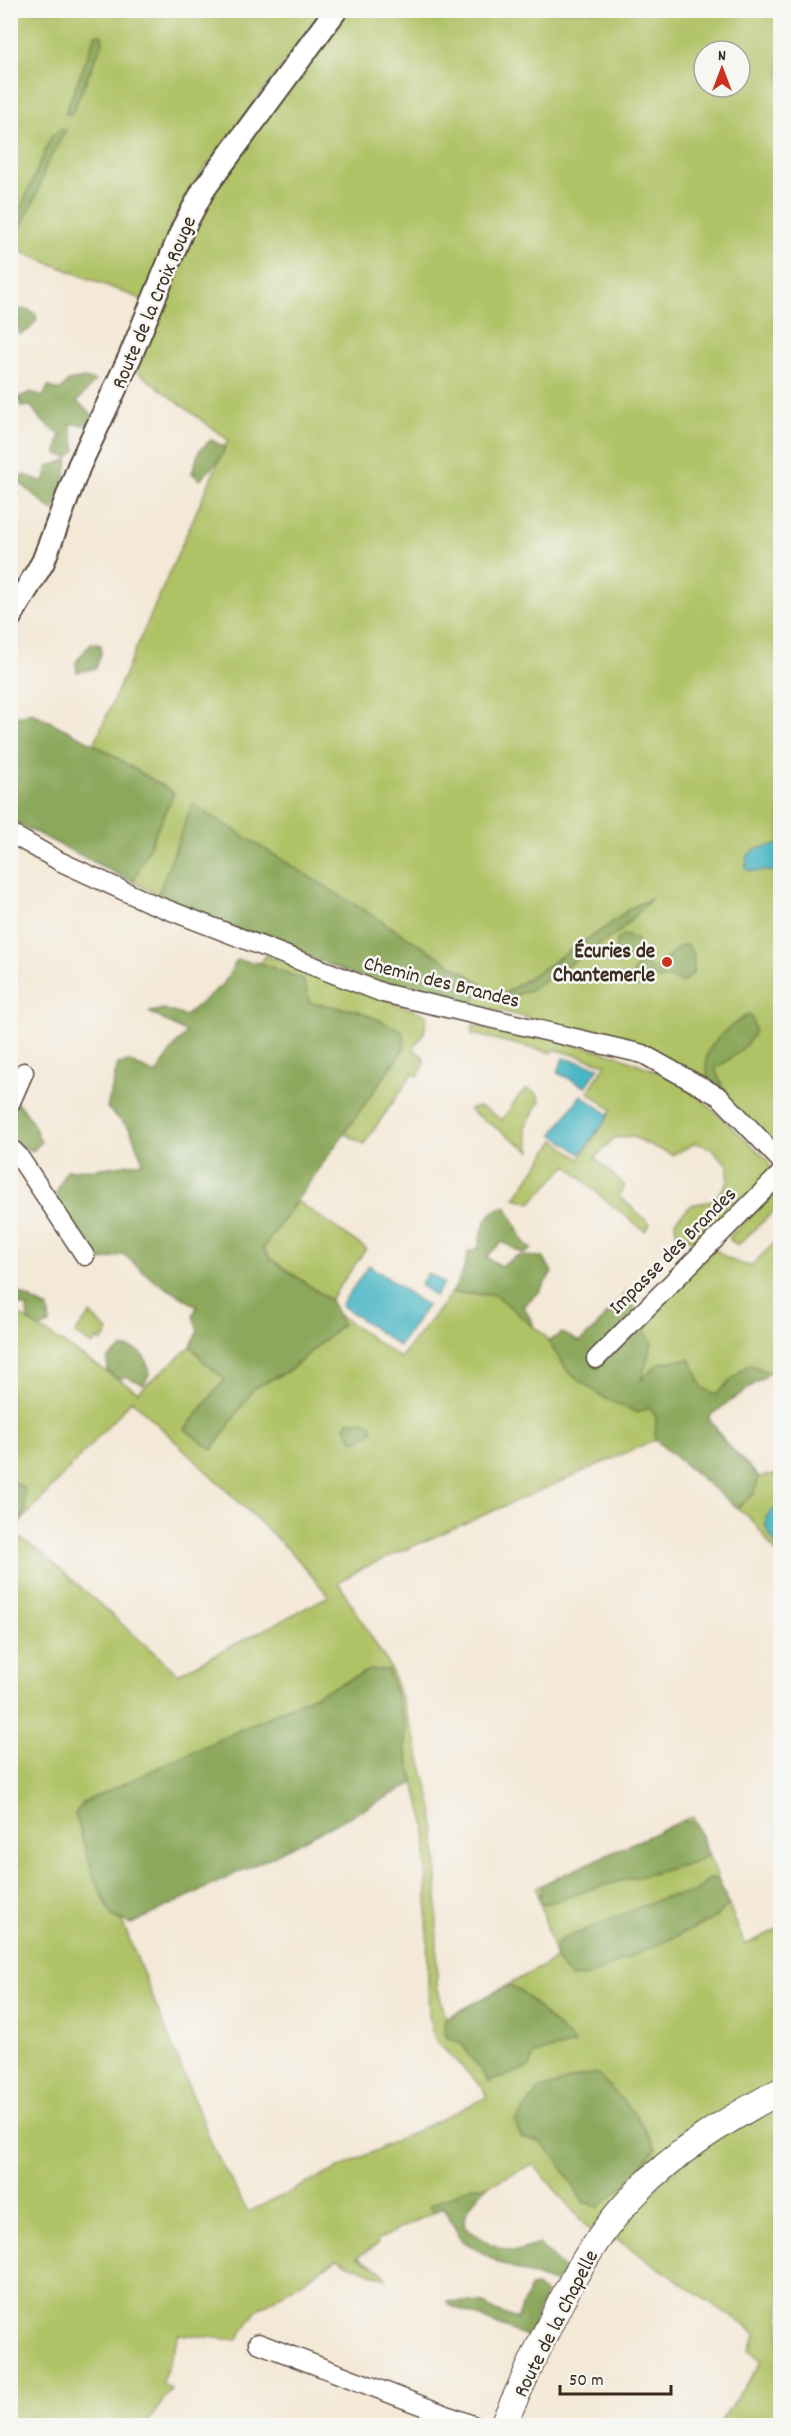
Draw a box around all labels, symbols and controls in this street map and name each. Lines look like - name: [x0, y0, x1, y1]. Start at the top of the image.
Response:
- north arrow: [692, 39, 752, 99]
- text: N: [718, 45, 726, 68]
- street label: Route de la Croix Rouge: [106, 212, 206, 394]
- place label: Écuries de Chantemerle: [553, 938, 655, 992]
- street label: Chemin des Brandes: [360, 950, 523, 1018]
- marker: Écuries de Chantemerle: [660, 955, 674, 969]
- street label: Impasse des Brandes: [603, 1181, 745, 1323]
- street label: Route de la Chapelle: [508, 2245, 608, 2403]
- scale bar: [560, 2358, 671, 2396]
- text: 50 m: [569, 2369, 604, 2394]

